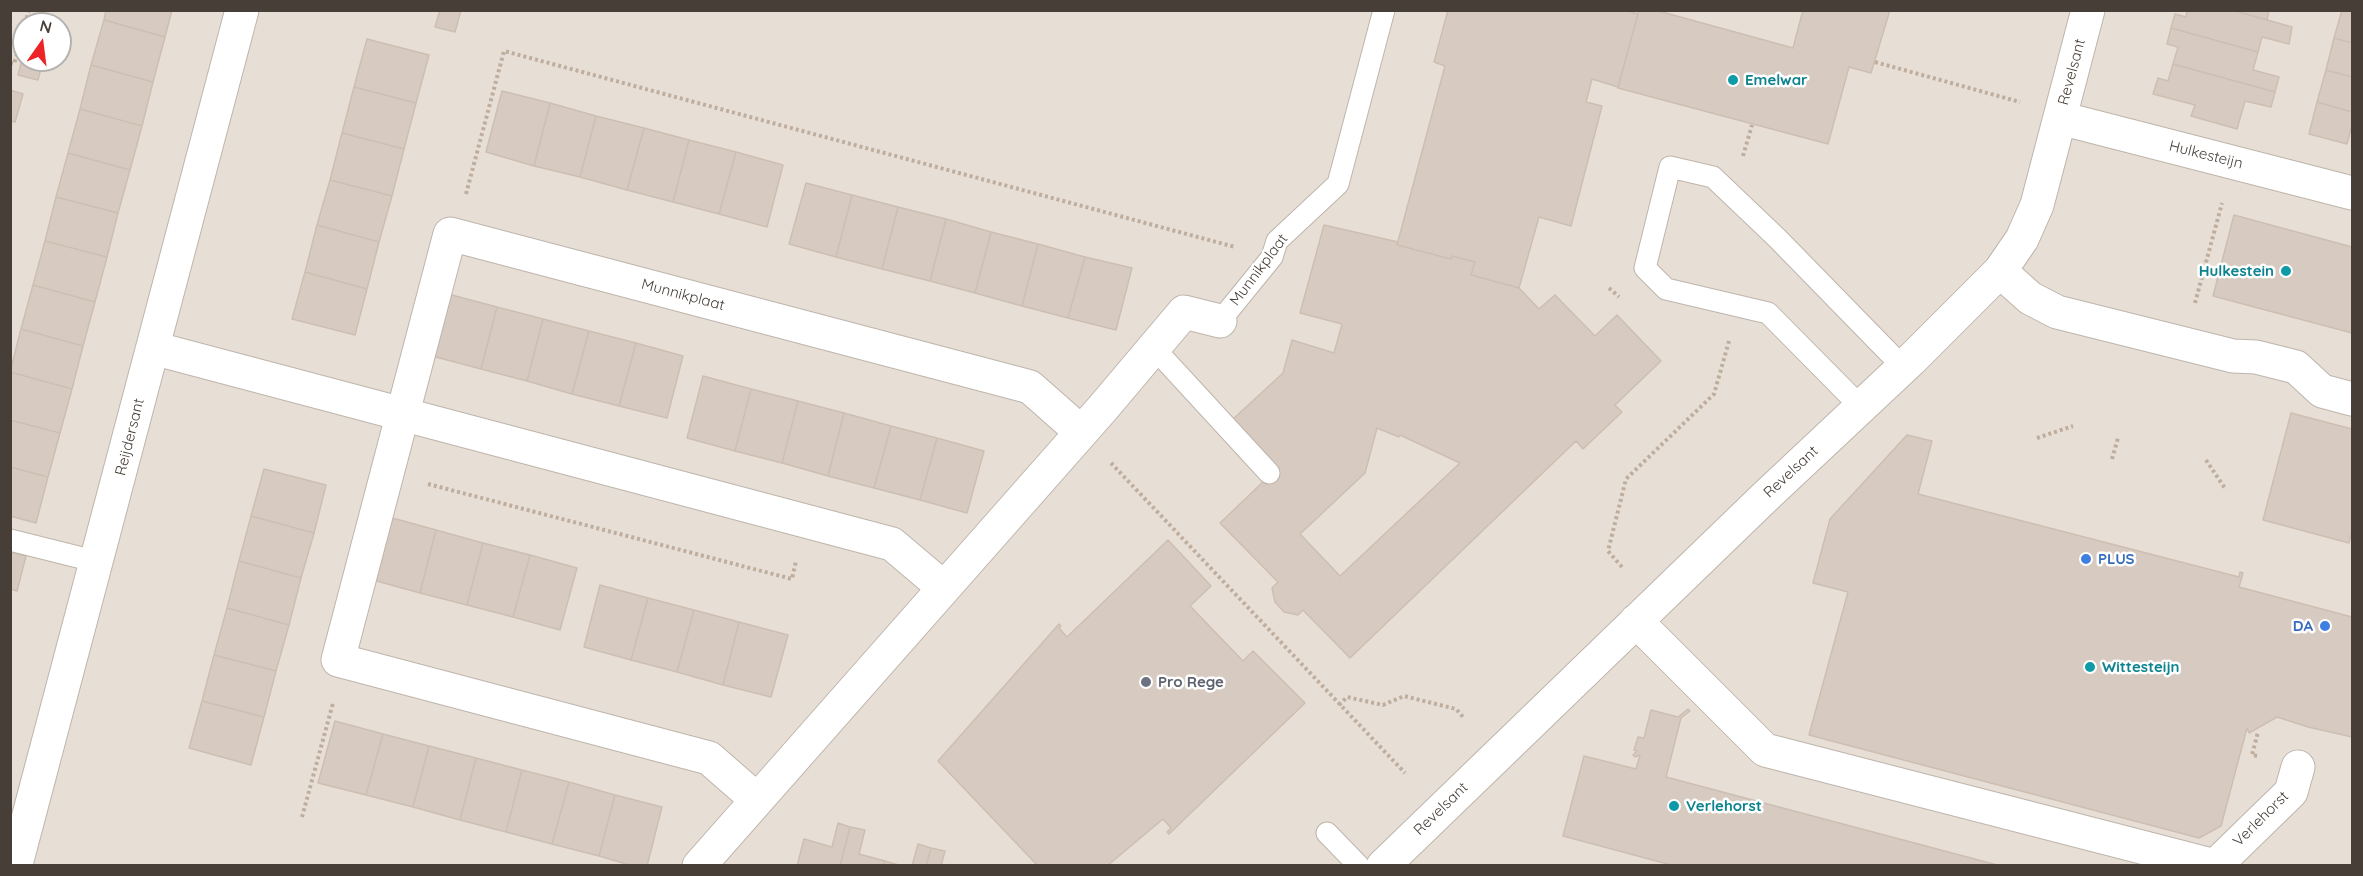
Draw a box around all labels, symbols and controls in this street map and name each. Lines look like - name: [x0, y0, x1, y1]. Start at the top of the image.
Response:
- north arrow: [12, 12, 72, 72]
- text: N: [38, 15, 54, 38]
- street label: Revelsant: [2054, 37, 2090, 107]
- place label: Emelwar: [1745, 71, 1808, 89]
- marker: Emelwar: [1726, 73, 1740, 87]
- street label: Hulkesteijn: [2167, 137, 2245, 173]
- street label: Munnikplaat: [1226, 230, 1292, 310]
- place label: Hulkestein: [2199, 262, 2274, 280]
- marker: Hulkestein: [2279, 264, 2293, 278]
- street label: Munnikplaat: [639, 275, 727, 315]
- street label: Reijdersant: [112, 396, 148, 478]
- street label: Revelsant: [1760, 442, 1822, 502]
- place label: PLUS: [2098, 550, 2135, 568]
- marker: PLUS: [2079, 552, 2093, 566]
- place label: DA: [2293, 617, 2313, 635]
- marker: DA: [2318, 619, 2332, 633]
- place label: Wittesteijn: [2102, 658, 2179, 676]
- marker: Wittesteijn: [2083, 660, 2097, 674]
- place label: Pro Rege: [1158, 673, 1224, 691]
- marker: Pro Rege: [1139, 675, 1153, 689]
- street label: Revelsant: [1410, 779, 1472, 839]
- street label: Verlehorst: [2229, 787, 2293, 851]
- place label: Verlehorst: [1686, 797, 1762, 815]
- marker: Verlehorst: [1667, 799, 1681, 813]

